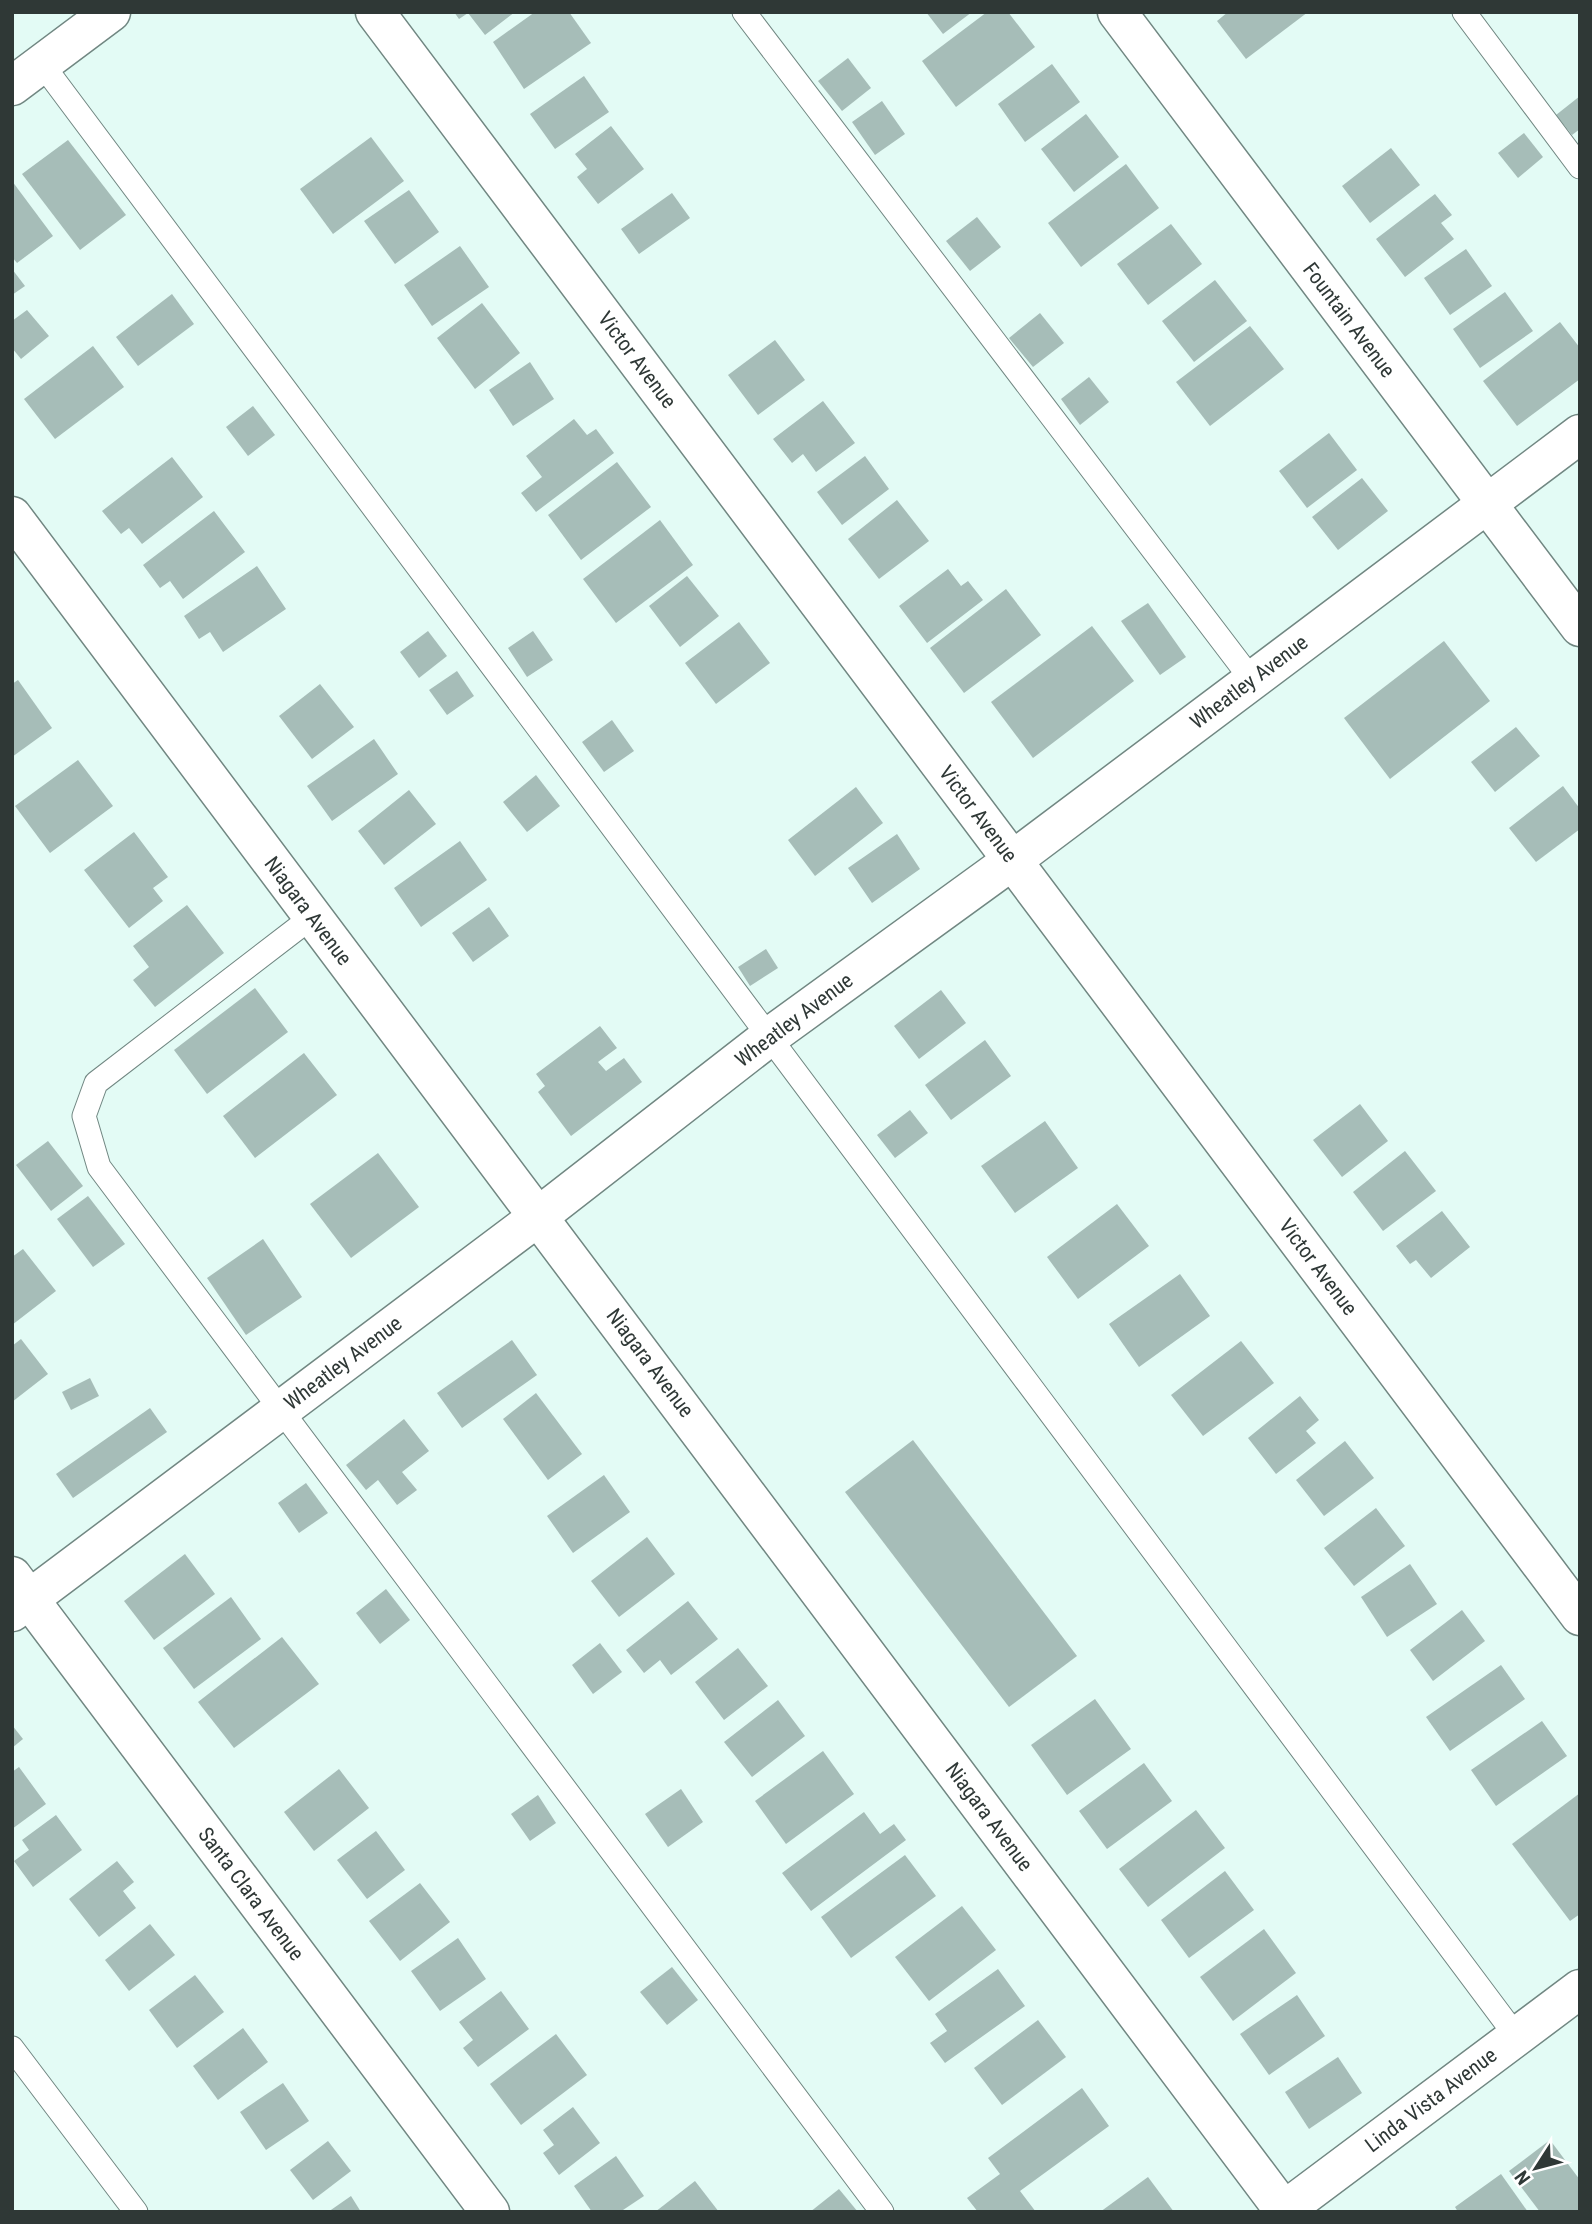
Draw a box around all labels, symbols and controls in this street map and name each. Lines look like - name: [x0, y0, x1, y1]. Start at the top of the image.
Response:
- street label: Fountain Avenue: [1298, 258, 1400, 382]
- street label: Victor Avenue: [593, 307, 681, 413]
- street label: Wheatley Avenue: [1186, 630, 1313, 734]
- street label: Victor Avenue: [934, 761, 1022, 867]
- street label: Niagara Avenue: [259, 852, 357, 970]
- street label: Wheatley Avenue: [731, 968, 858, 1072]
- street label: Victor Avenue: [1274, 1214, 1362, 1320]
- street label: Niagara Avenue: [601, 1304, 699, 1422]
- street label: Wheatley Avenue: [280, 1311, 407, 1415]
- street label: Niagara Avenue: [940, 1758, 1038, 1876]
- street label: Santa Clara Avenue: [193, 1823, 309, 1965]
- street label: Linda Vista Avenue: [1361, 2043, 1501, 2157]
- north arrow: [1501, 2133, 1571, 2203]
- text: N: [1510, 2166, 1535, 2189]

